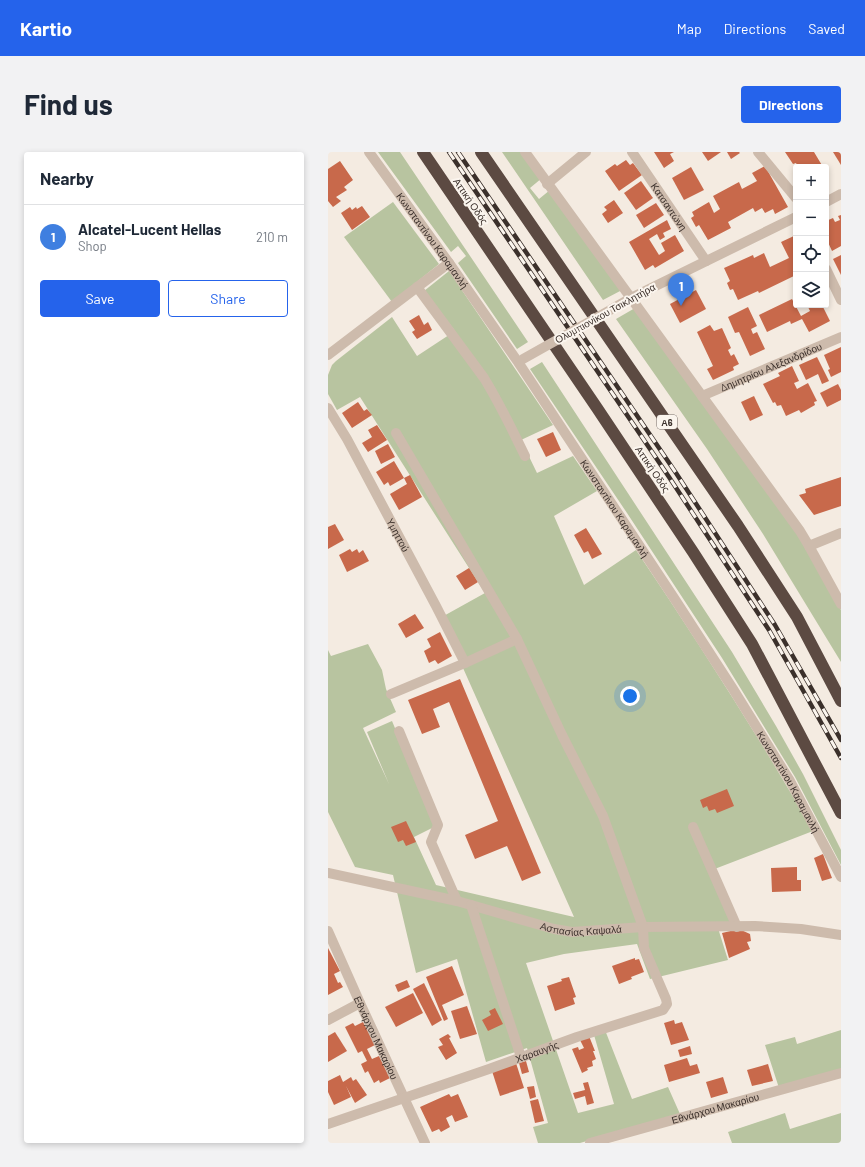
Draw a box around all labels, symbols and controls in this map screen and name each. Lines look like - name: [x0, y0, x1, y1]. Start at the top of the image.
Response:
- text: Kartio: [20, 17, 72, 40]
- text: Map: [677, 20, 702, 37]
- text: Directions: [724, 20, 786, 37]
- text: Saved: [808, 20, 845, 37]
- button: Directions: [741, 86, 841, 123]
- text: Find us: [24, 87, 113, 121]
- map controls: [793, 164, 829, 308]
- button: +: [793, 164, 829, 200]
- text: Nearby: [40, 168, 94, 188]
- street label: Αττική Οδός: [451, 176, 491, 227]
- street label: Κατσαντώνη: [649, 180, 690, 233]
- street label: Κωνσταντίνου Καραμανλή: [394, 190, 471, 291]
- button: −: [793, 200, 829, 236]
- text: Alcatel-Lucent Hellas: [78, 220, 221, 238]
- text: 1: [51, 229, 55, 245]
- text: 210 m: [256, 229, 288, 245]
- button: locate: [793, 236, 829, 272]
- text: Shop: [78, 238, 107, 254]
- button: layers: [793, 272, 829, 308]
- pin: 1: [668, 273, 694, 306]
- button: Save: [40, 280, 160, 317]
- button: Share: [168, 280, 288, 317]
- street label: Ολυμπιονίκου Τσικλητήρα: [553, 280, 657, 346]
- street label: Δημητρίου Αλεξανδρίδου: [718, 340, 824, 394]
- road number: Α6: [657, 415, 677, 429]
- street label: Αττική Οδός: [633, 444, 673, 495]
- street label: Κωνσταντίνου Καραμανλή: [578, 457, 651, 560]
- street label: Υμηττού: [384, 516, 412, 554]
- your location: [620, 686, 640, 706]
- street label: Κωνσταντίνου Καραμανλή: [755, 729, 822, 835]
- street label: Ασπασίας Καψαλά: [539, 919, 622, 938]
- street label: Εθνάρχου Μακαρίου: [352, 994, 401, 1081]
- street label: Χαραυγής: [514, 1038, 560, 1065]
- street label: Εθνάρχου Μακαρίου: [670, 1090, 760, 1126]

